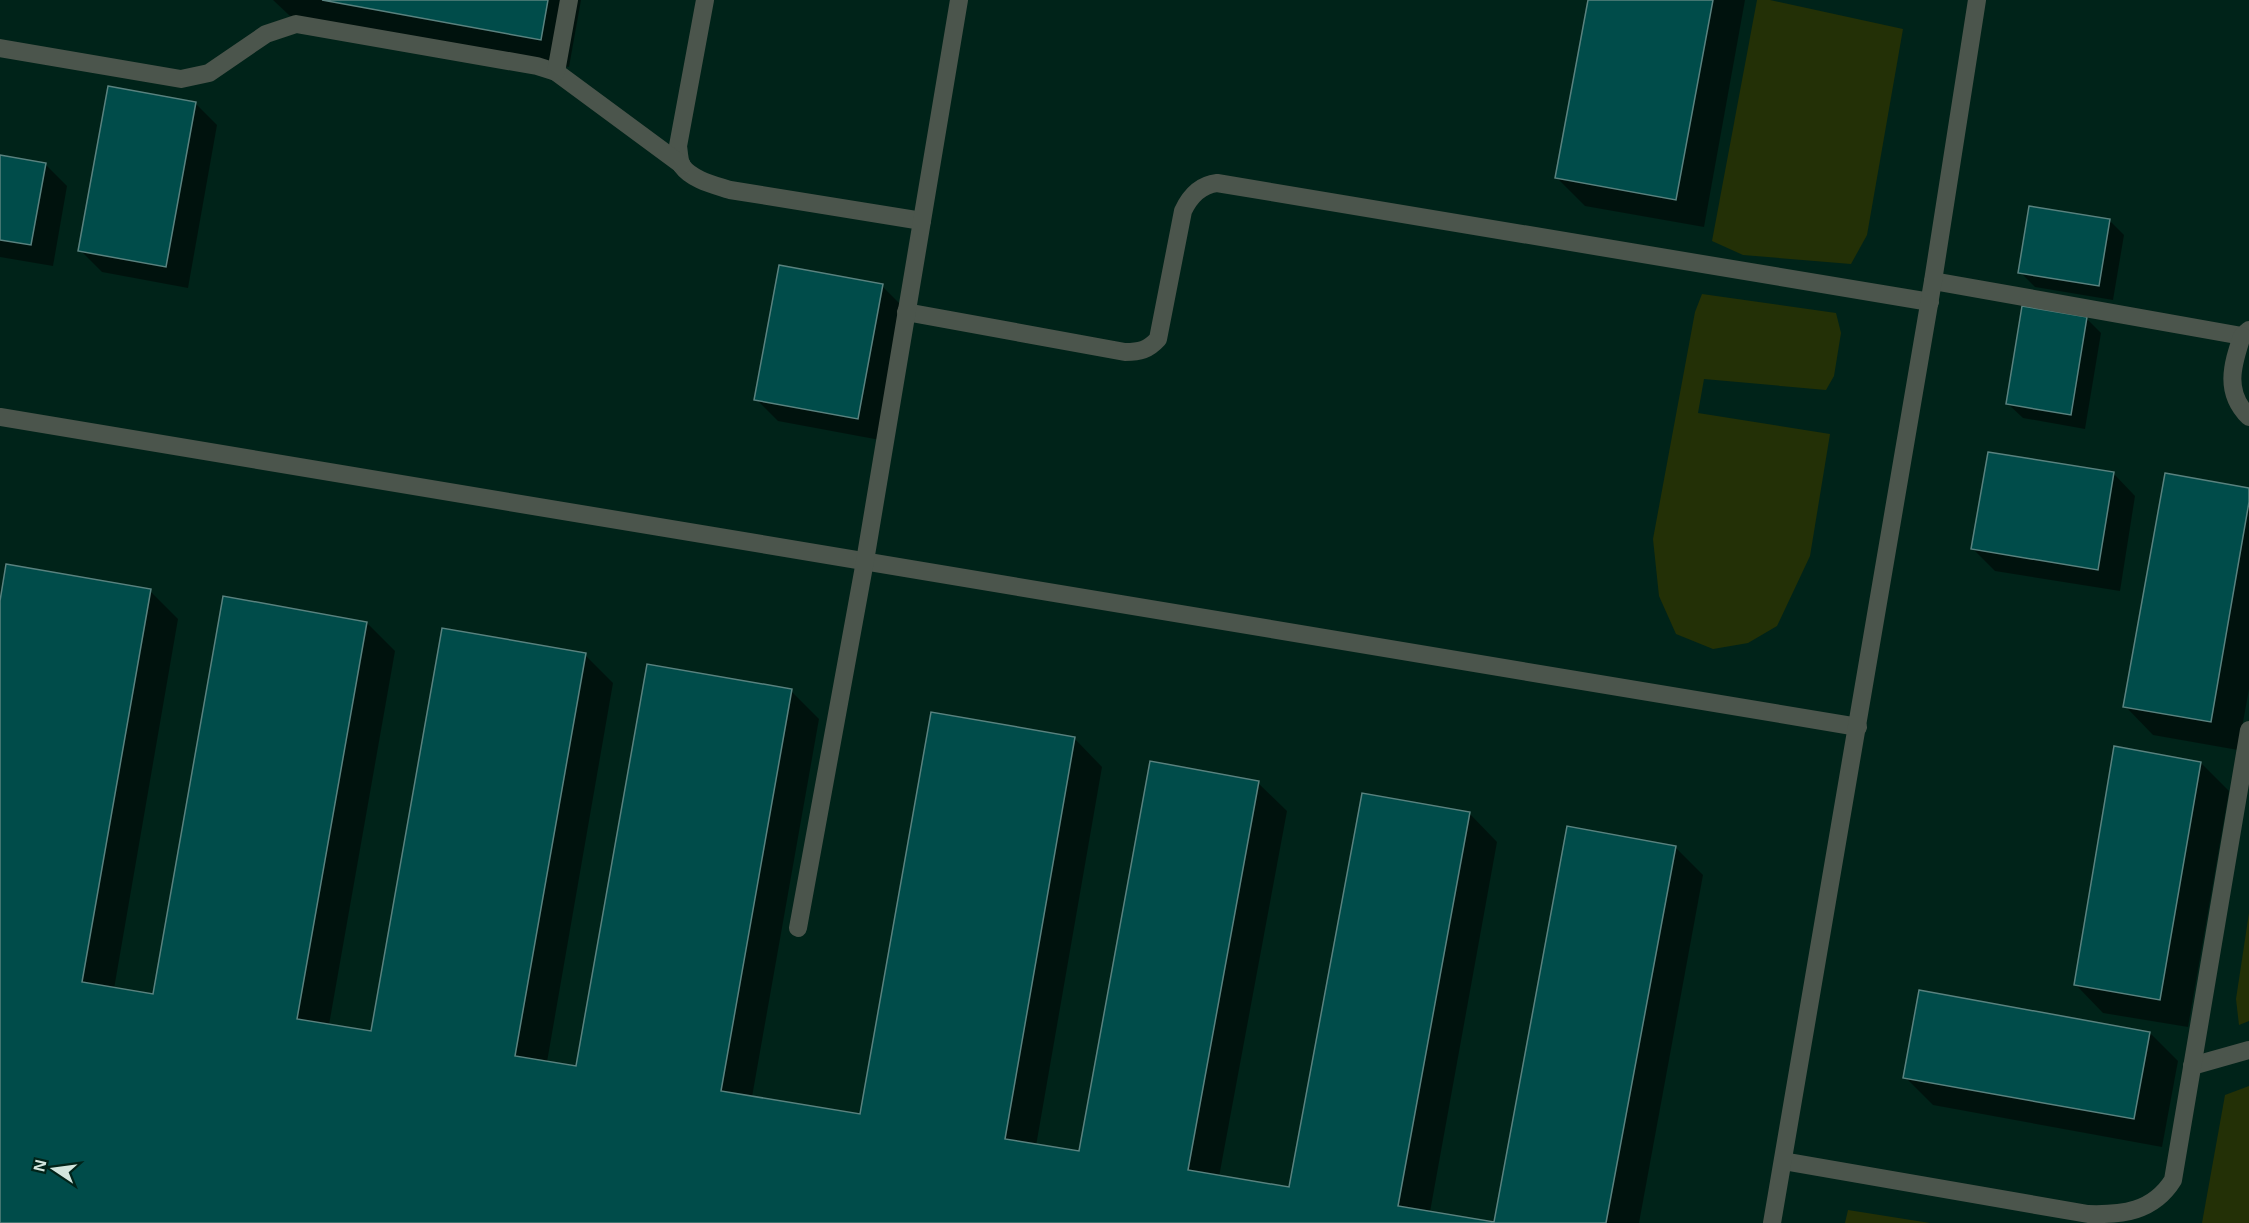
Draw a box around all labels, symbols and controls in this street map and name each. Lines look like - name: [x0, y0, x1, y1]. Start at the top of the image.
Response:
- north arrow: [24, 1139, 84, 1199]
- text: N: [30, 1158, 49, 1173]

